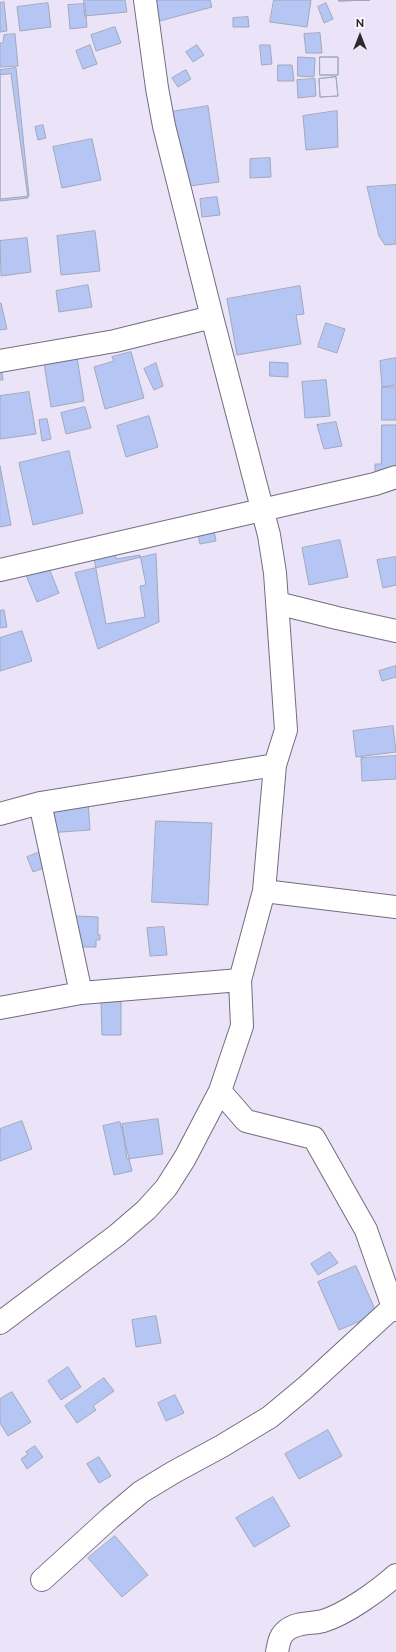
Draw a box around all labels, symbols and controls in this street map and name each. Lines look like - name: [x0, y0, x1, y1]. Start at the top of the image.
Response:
- north arrow: [340, 16, 380, 56]
- text: N: [356, 17, 364, 30]

